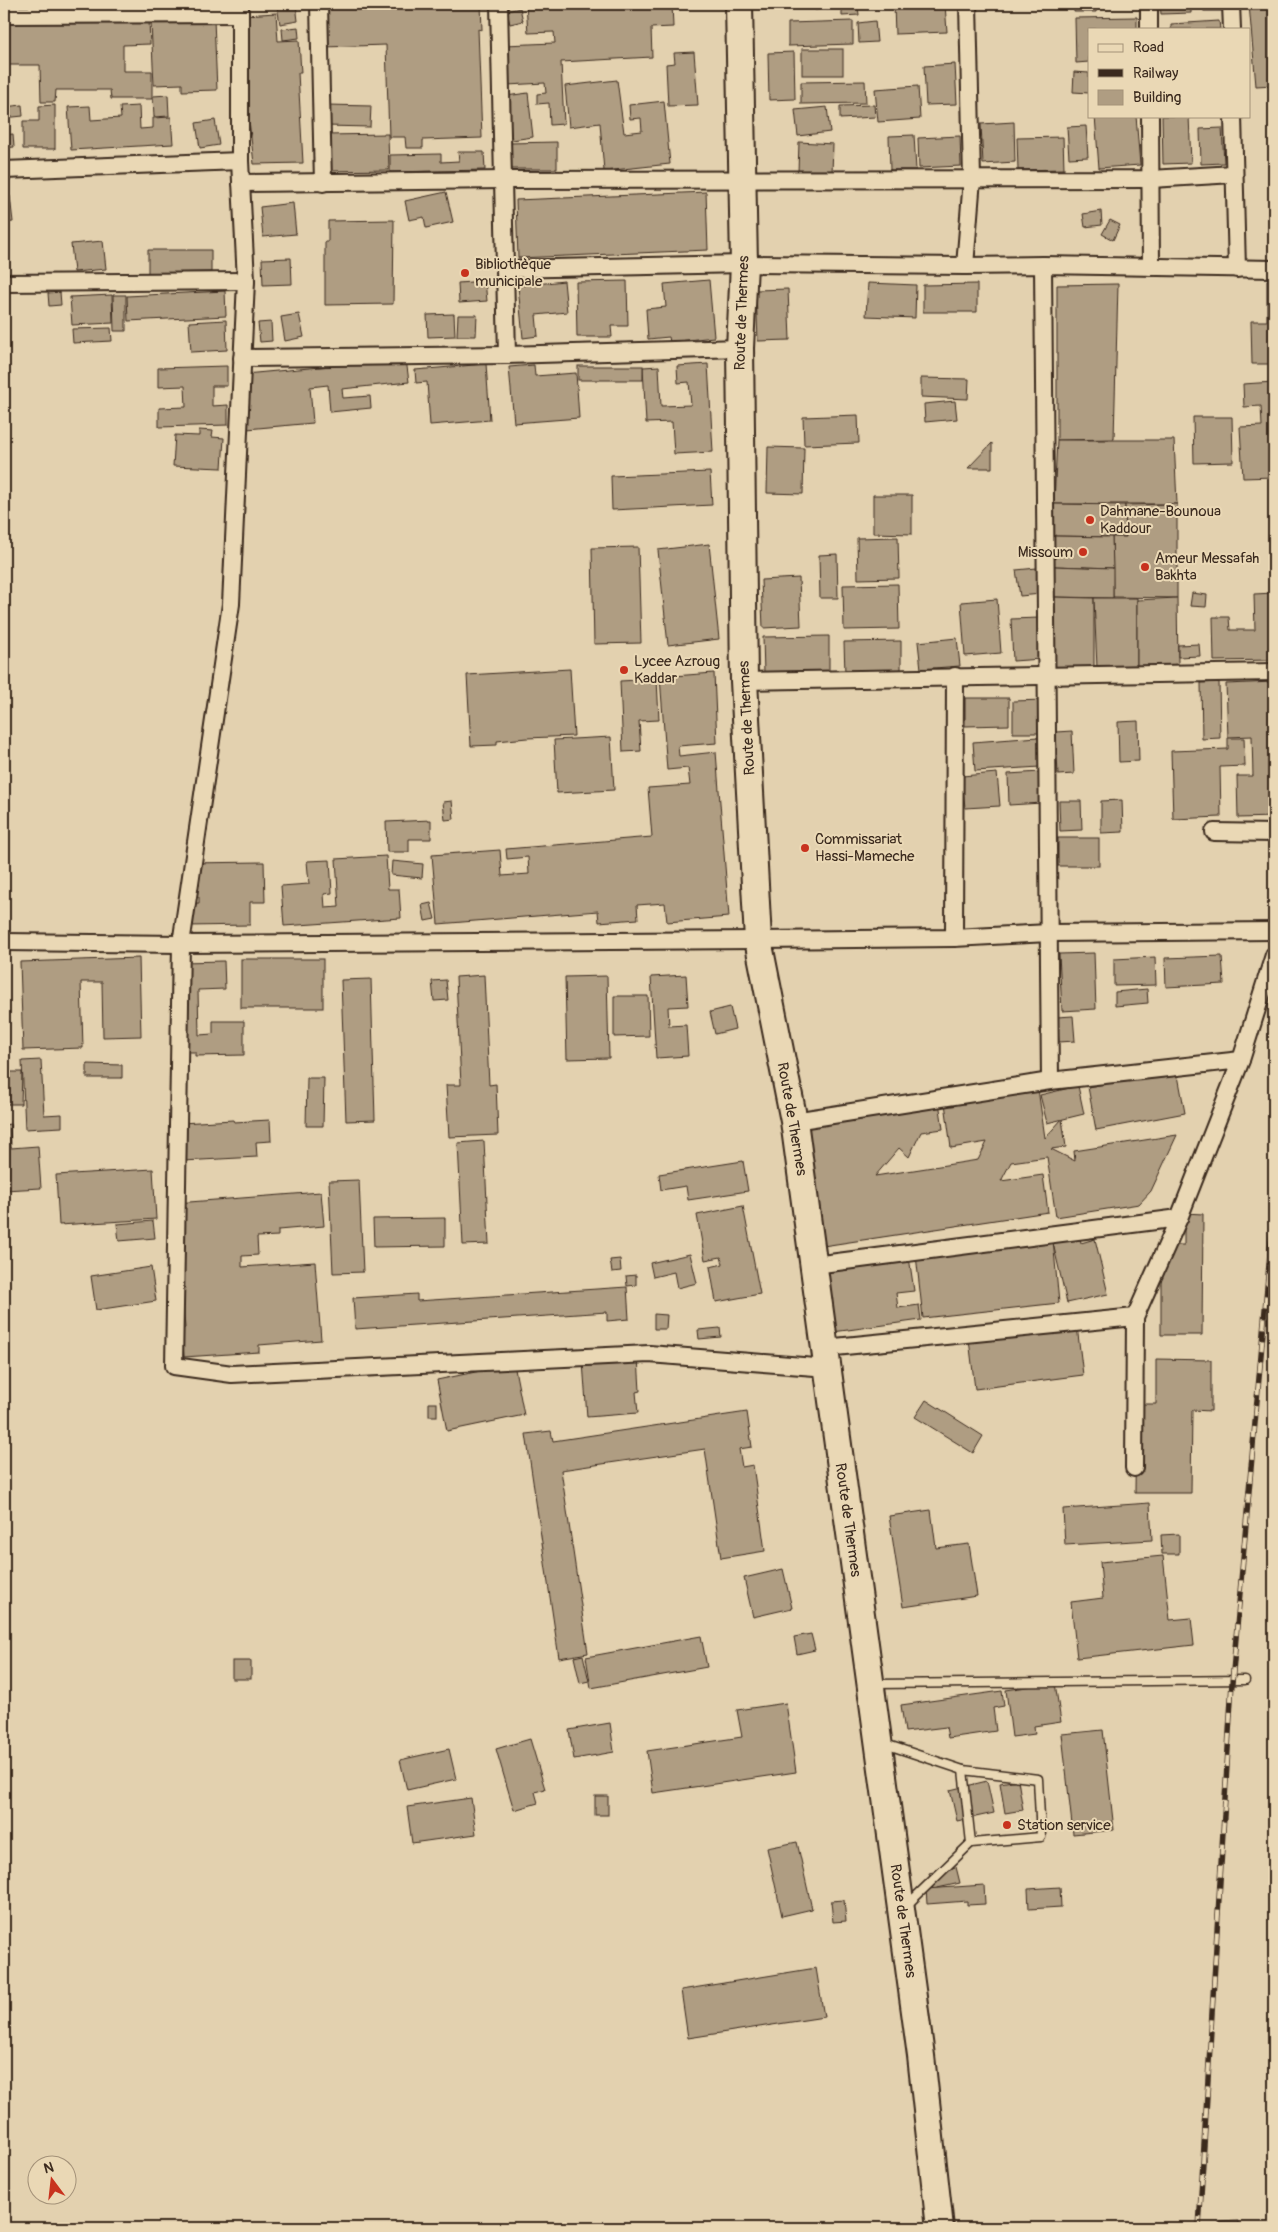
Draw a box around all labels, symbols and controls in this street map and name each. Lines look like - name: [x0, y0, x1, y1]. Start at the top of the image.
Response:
- legend: [1088, 28, 1250, 118]
- text: Road: [1133, 38, 1164, 57]
- text: Railway: [1133, 64, 1179, 83]
- text: Building: [1133, 88, 1181, 107]
- place label: Bibliothèque municipale: [475, 255, 551, 291]
- street label: Route de Thermes: [731, 255, 754, 371]
- marker: Bibliothèque municipale: [459, 267, 471, 279]
- place label: Dahmane-Bounoua Kaddour: [1100, 502, 1221, 538]
- marker: Dahmane-Bounoua Kaddour: [1084, 514, 1096, 526]
- place label: Missoum: [1018, 543, 1073, 562]
- marker: Missoum: [1077, 546, 1089, 558]
- place label: Ameur Messafah Bakhta: [1155, 549, 1259, 585]
- marker: Ameur Messafah Bakhta: [1139, 561, 1151, 573]
- place label: Lycee Azroug Kaddar: [634, 652, 720, 688]
- street label: Route de Thermes: [734, 660, 759, 776]
- marker: Lycee Azroug Kaddar: [618, 664, 630, 676]
- place label: Commissariat Hassi-Mameche: [815, 830, 915, 866]
- marker: Commissariat Hassi-Mameche: [799, 842, 811, 854]
- street label: Route de Thermes: [773, 1061, 811, 1177]
- street label: Route de Thermes: [831, 1462, 865, 1578]
- place label: Station service: [1017, 1816, 1111, 1835]
- marker: Station service: [1001, 1819, 1013, 1831]
- street label: Route de Thermes: [886, 1863, 920, 1979]
- north arrow: [28, 2154, 78, 2204]
- text: N: [42, 2158, 56, 2177]

